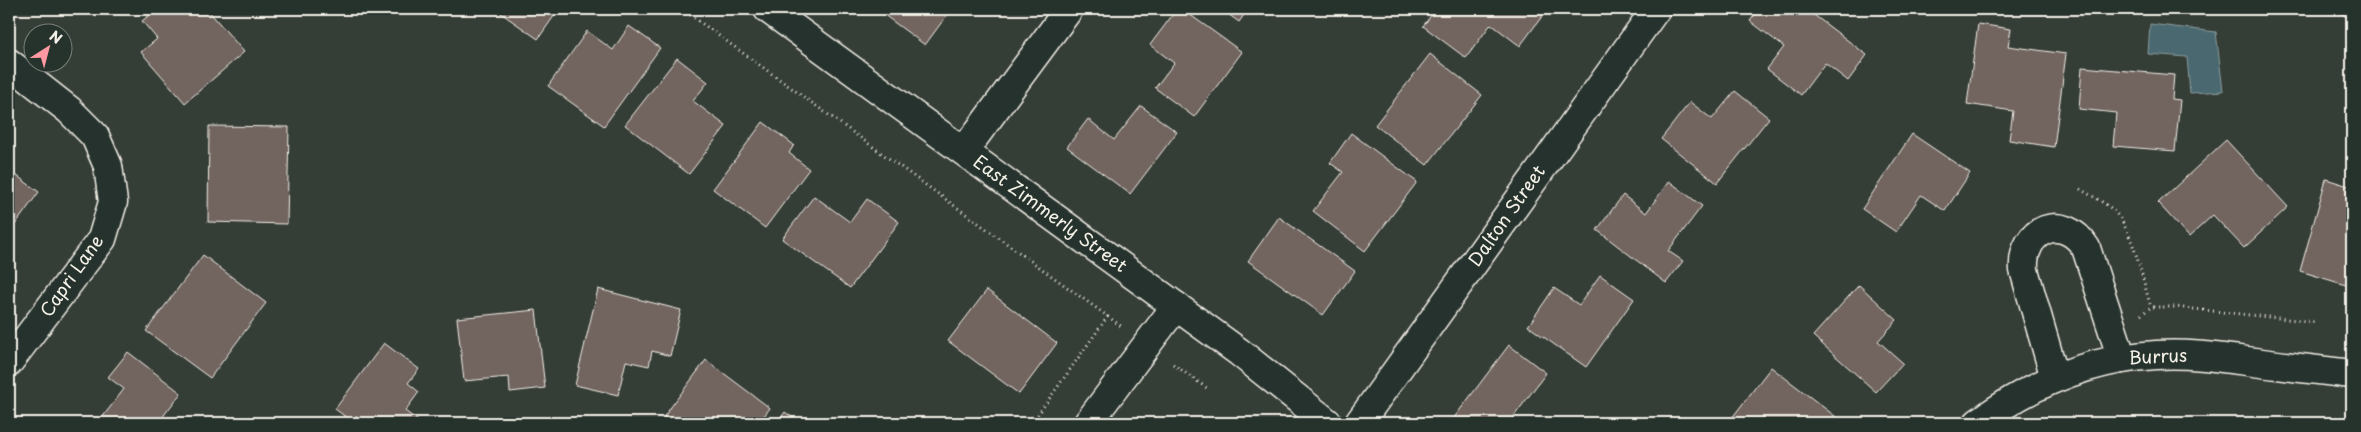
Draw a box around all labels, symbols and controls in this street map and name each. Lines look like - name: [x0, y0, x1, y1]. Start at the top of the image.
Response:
- north arrow: [22, 22, 72, 72]
- text: N: [45, 25, 67, 49]
- street label: East Zimmerly Street: [968, 148, 1134, 278]
- street label: Dalton Street: [1461, 159, 1551, 271]
- street label: Capri Lane: [32, 228, 109, 322]
- street label: Burrus: [2128, 340, 2188, 371]

